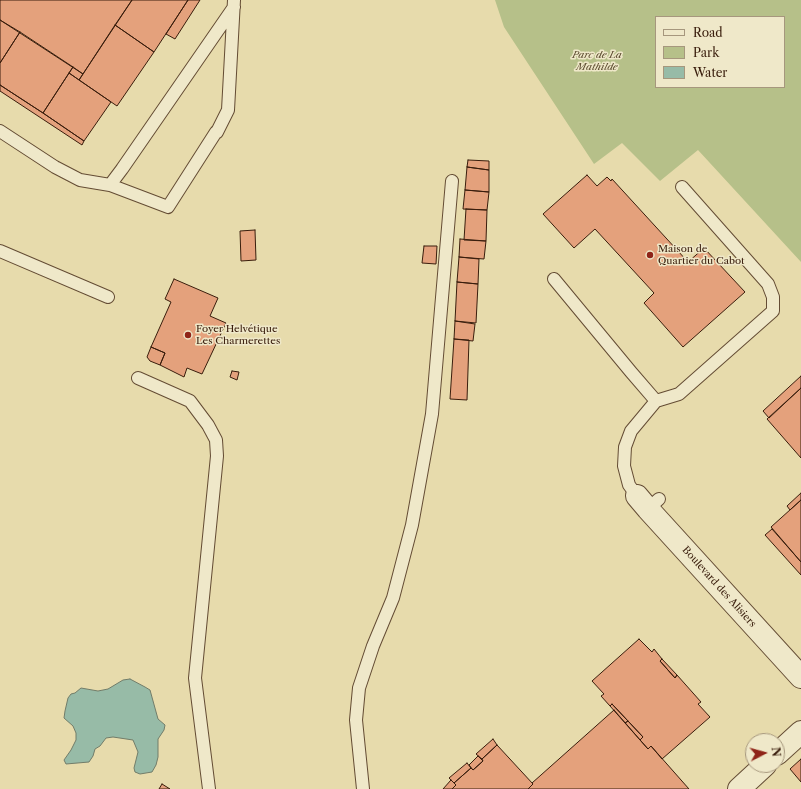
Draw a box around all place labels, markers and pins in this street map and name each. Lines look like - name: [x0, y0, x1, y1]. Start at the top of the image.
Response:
- place label: Maison de Quartier du Cabot: [658, 243, 745, 266]
- marker: Maison de Quartier du Cabot: [645, 250, 655, 260]
- place label: Foyer Helvétique Les Charmerettes: [196, 323, 280, 346]
- marker: Foyer Helvétique Les Charmerettes: [183, 330, 193, 340]

